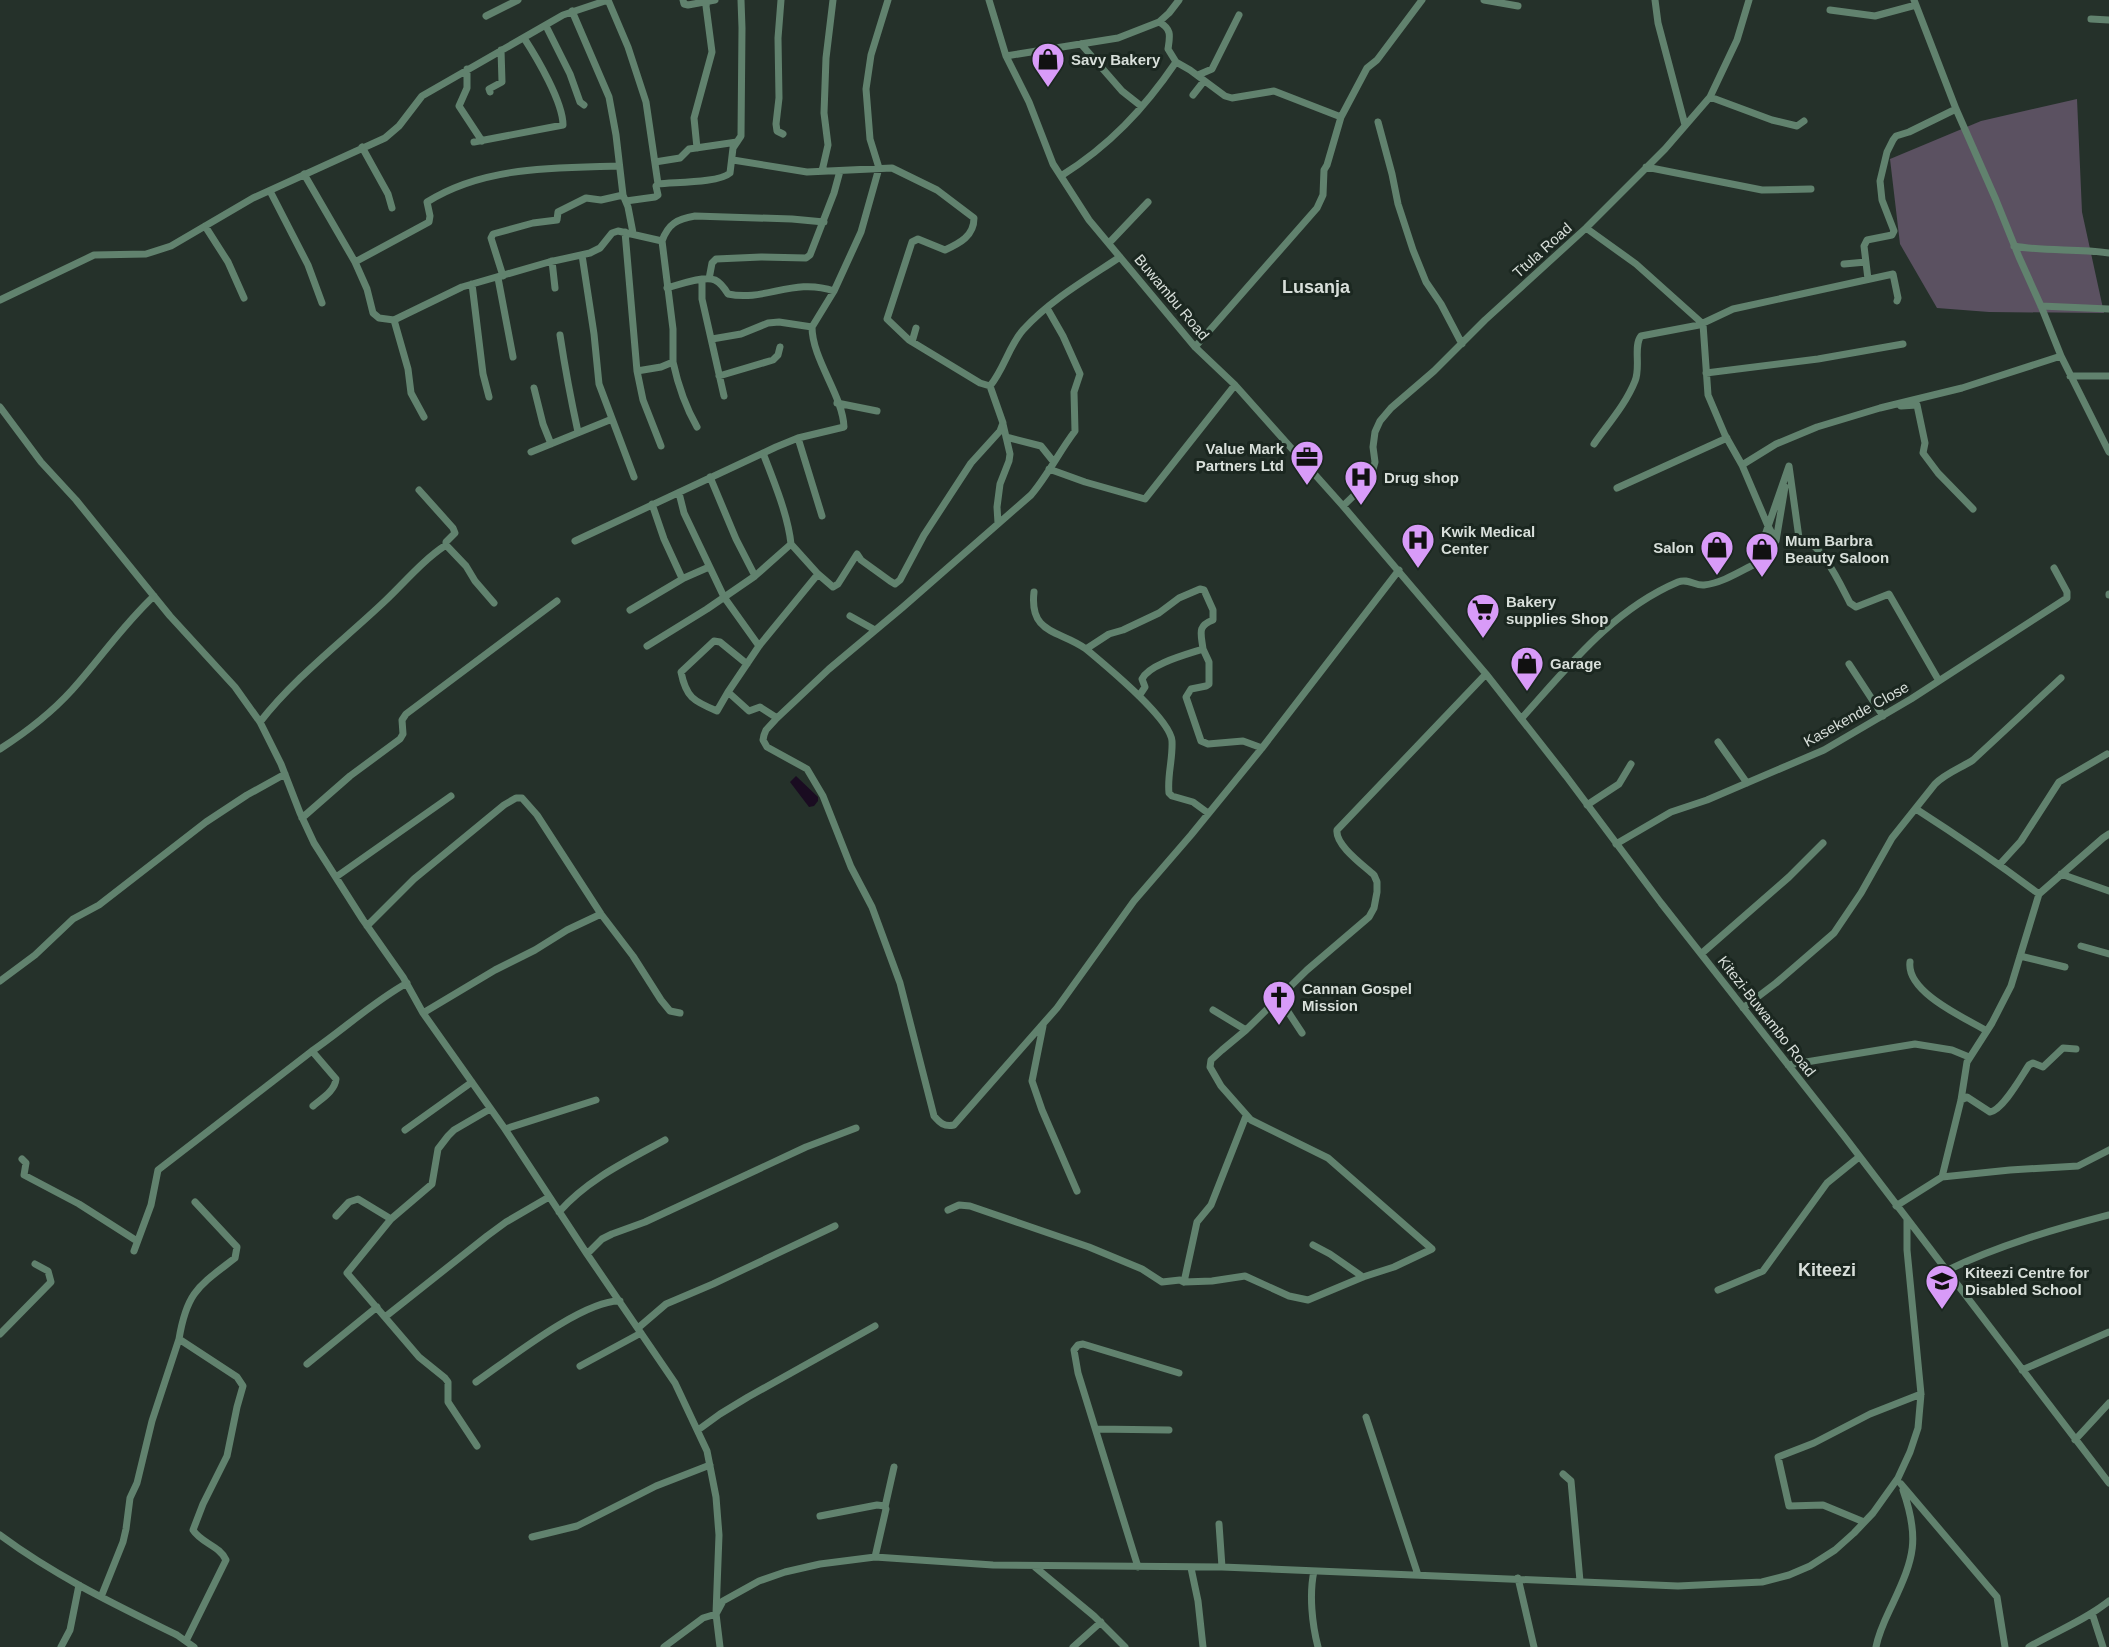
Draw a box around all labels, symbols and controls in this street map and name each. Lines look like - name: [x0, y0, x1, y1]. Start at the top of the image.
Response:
- shop icon: Savy Bakery: [1030, 41, 1066, 88]
- place label: Savy Bakery: [1071, 51, 1161, 68]
- street label: Ttula Road: [1509, 219, 1575, 281]
- street label: Buwambu Road: [1131, 251, 1213, 343]
- district label: Lusanja: [1282, 277, 1351, 297]
- office icon: Value Mark Partners Ltd: [1289, 439, 1325, 486]
- place label: Value Mark Partners Ltd: [1196, 440, 1285, 474]
- hospital icon: Drug shop: [1343, 459, 1379, 506]
- place label: Drug shop: [1384, 469, 1459, 486]
- hospital icon: Kwik Medical Center: [1400, 522, 1436, 569]
- place label: Kwik Medical Center: [1441, 523, 1535, 557]
- shop icon: Salon: [1699, 529, 1735, 576]
- shop icon: Mum Barbra Beauty Saloon: [1744, 531, 1780, 578]
- place label: Mum Barbra Beauty Saloon: [1785, 532, 1889, 566]
- place label: Salon: [1653, 539, 1694, 556]
- supermarket icon: Bakery supplies Shop: [1465, 592, 1501, 639]
- place label: Bakery supplies Shop: [1506, 593, 1609, 627]
- shop icon: Garage: [1509, 645, 1545, 692]
- place label: Garage: [1550, 655, 1602, 672]
- street label: Kasekende Close: [1800, 678, 1912, 750]
- street label: Kitezi-Buwambo Road: [1715, 952, 1819, 1080]
- church icon: Cannan Gospel Mission: [1261, 979, 1297, 1026]
- place label: Cannan Gospel Mission: [1302, 980, 1412, 1014]
- district label: Kiteezi: [1798, 1260, 1856, 1280]
- school or university icon: Kiteezi Centre for Disabled School: [1924, 1263, 1960, 1310]
- place label: Kiteezi Centre for Disabled School: [1965, 1264, 2089, 1298]

